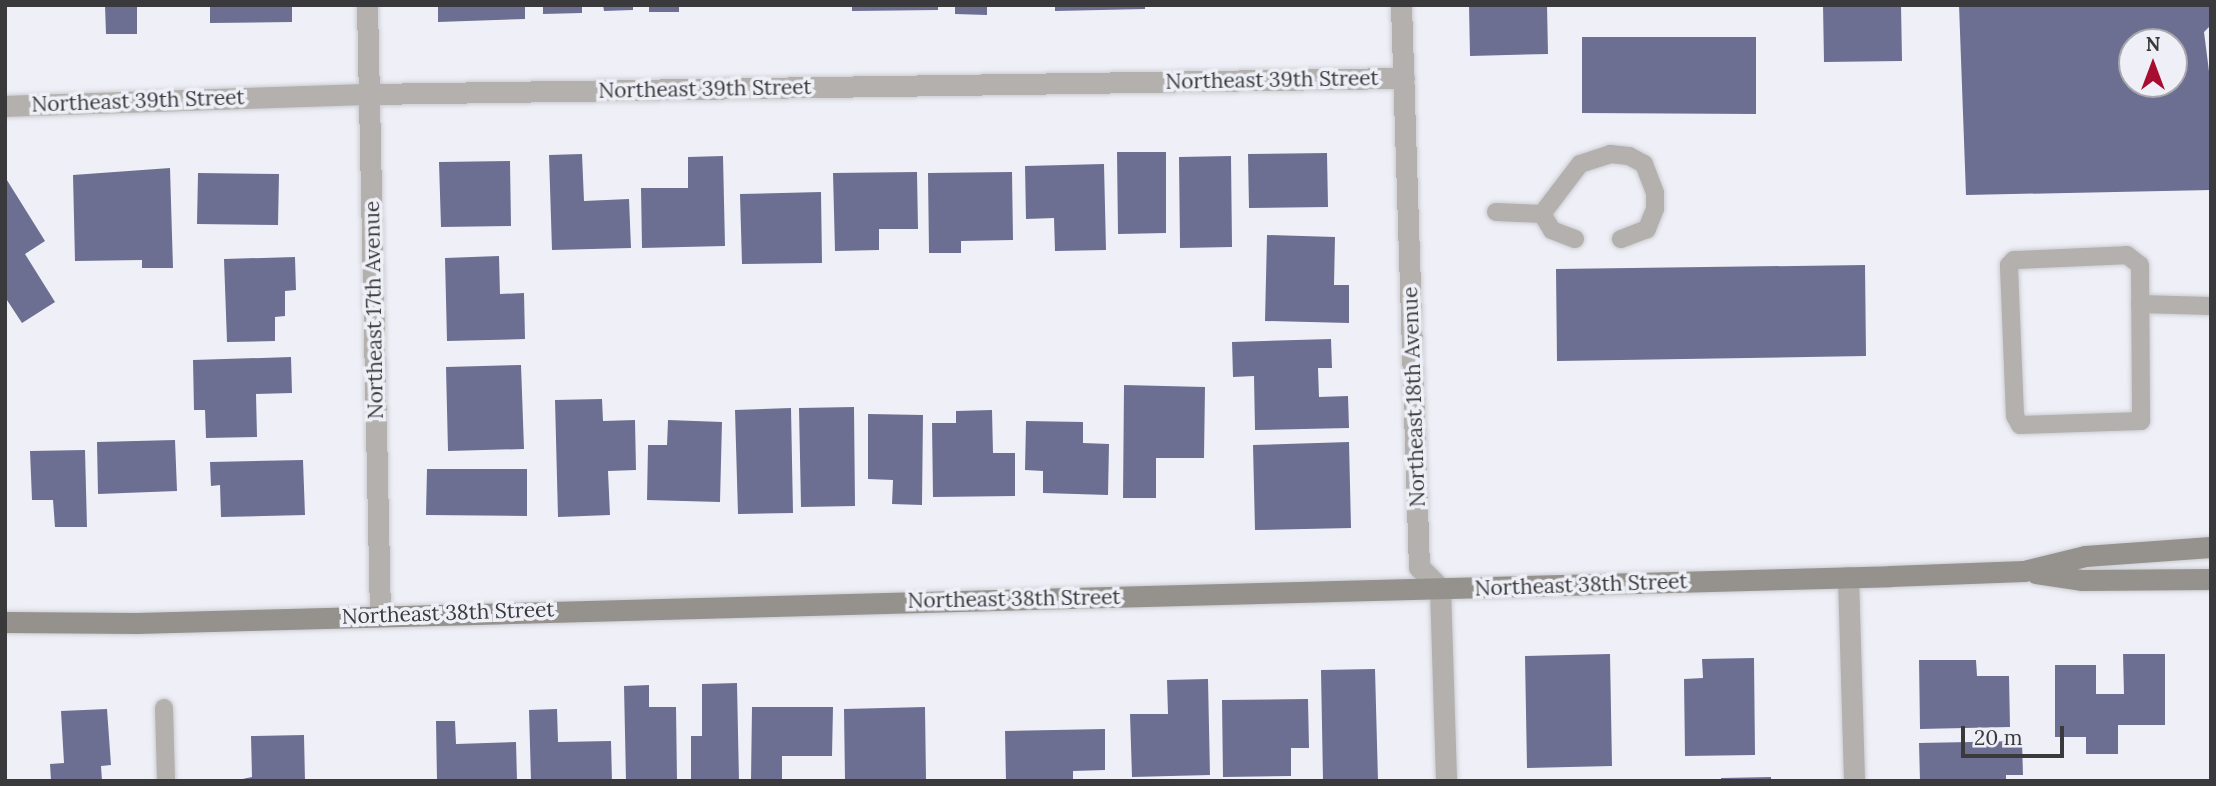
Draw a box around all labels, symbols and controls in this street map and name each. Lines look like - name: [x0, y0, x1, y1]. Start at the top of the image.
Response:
- north arrow: [2118, 28, 2188, 98]
- text: N: [2146, 32, 2160, 56]
- street label: Northeast 39th Street: [1165, 66, 1379, 94]
- street label: Northeast 39th Street: [598, 75, 812, 103]
- street label: Northeast 39th Street: [31, 85, 245, 117]
- street label: Northeast 17th Avenue: [359, 201, 389, 419]
- street label: Northeast 18th Avenue: [1398, 286, 1430, 508]
- street label: Northeast 38th Street: [1474, 569, 1688, 601]
- street label: Northeast 38th Street: [907, 585, 1121, 613]
- street label: Northeast 38th Street: [341, 597, 555, 629]
- scale bar: [1964, 712, 2067, 756]
- text: 20 m: [1974, 724, 2023, 751]

